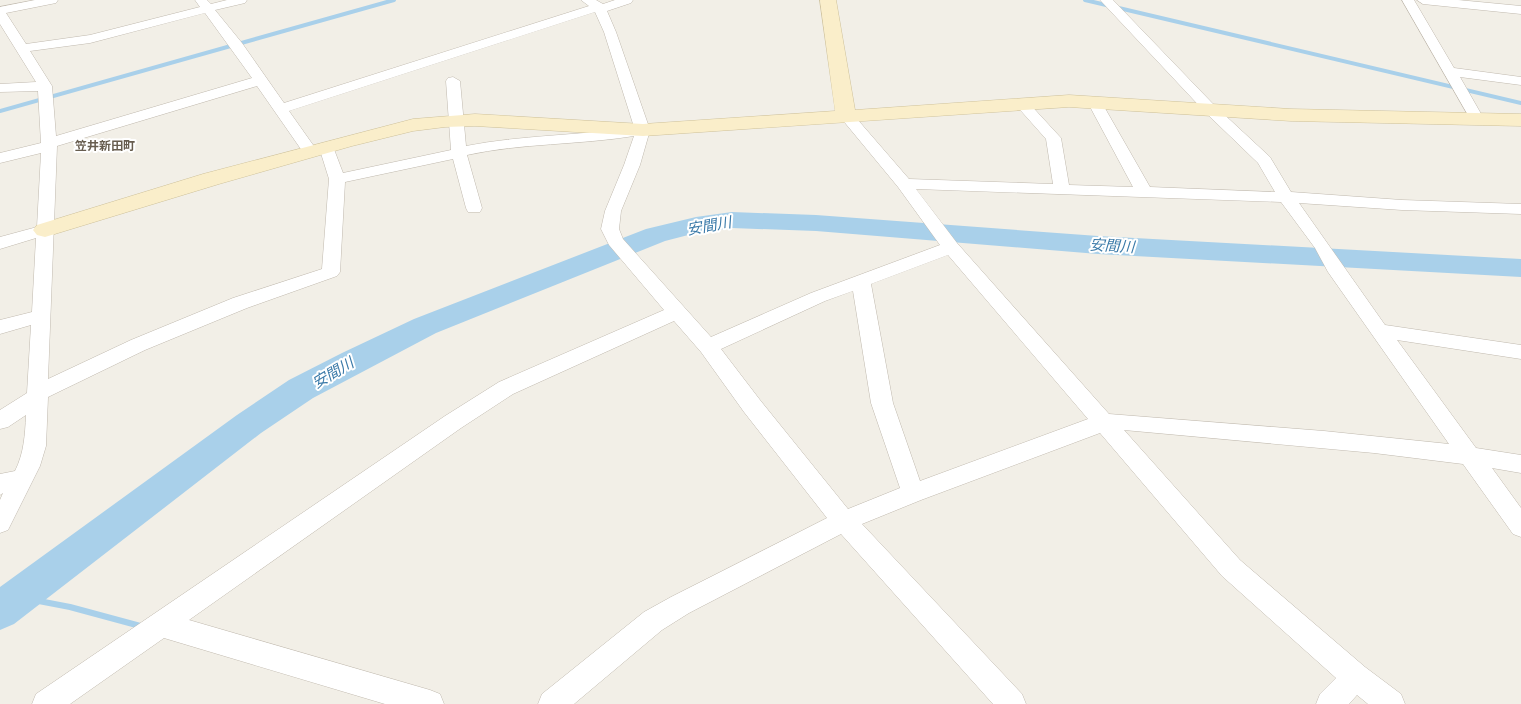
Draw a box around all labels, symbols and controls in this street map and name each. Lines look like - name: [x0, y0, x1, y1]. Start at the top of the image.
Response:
- district label: 笠井新田町: [74, 138, 135, 153]
- water label: 安間川: [685, 212, 735, 239]
- water label: 安間川: [1089, 235, 1137, 256]
- water label: 安間川: [309, 352, 359, 392]

